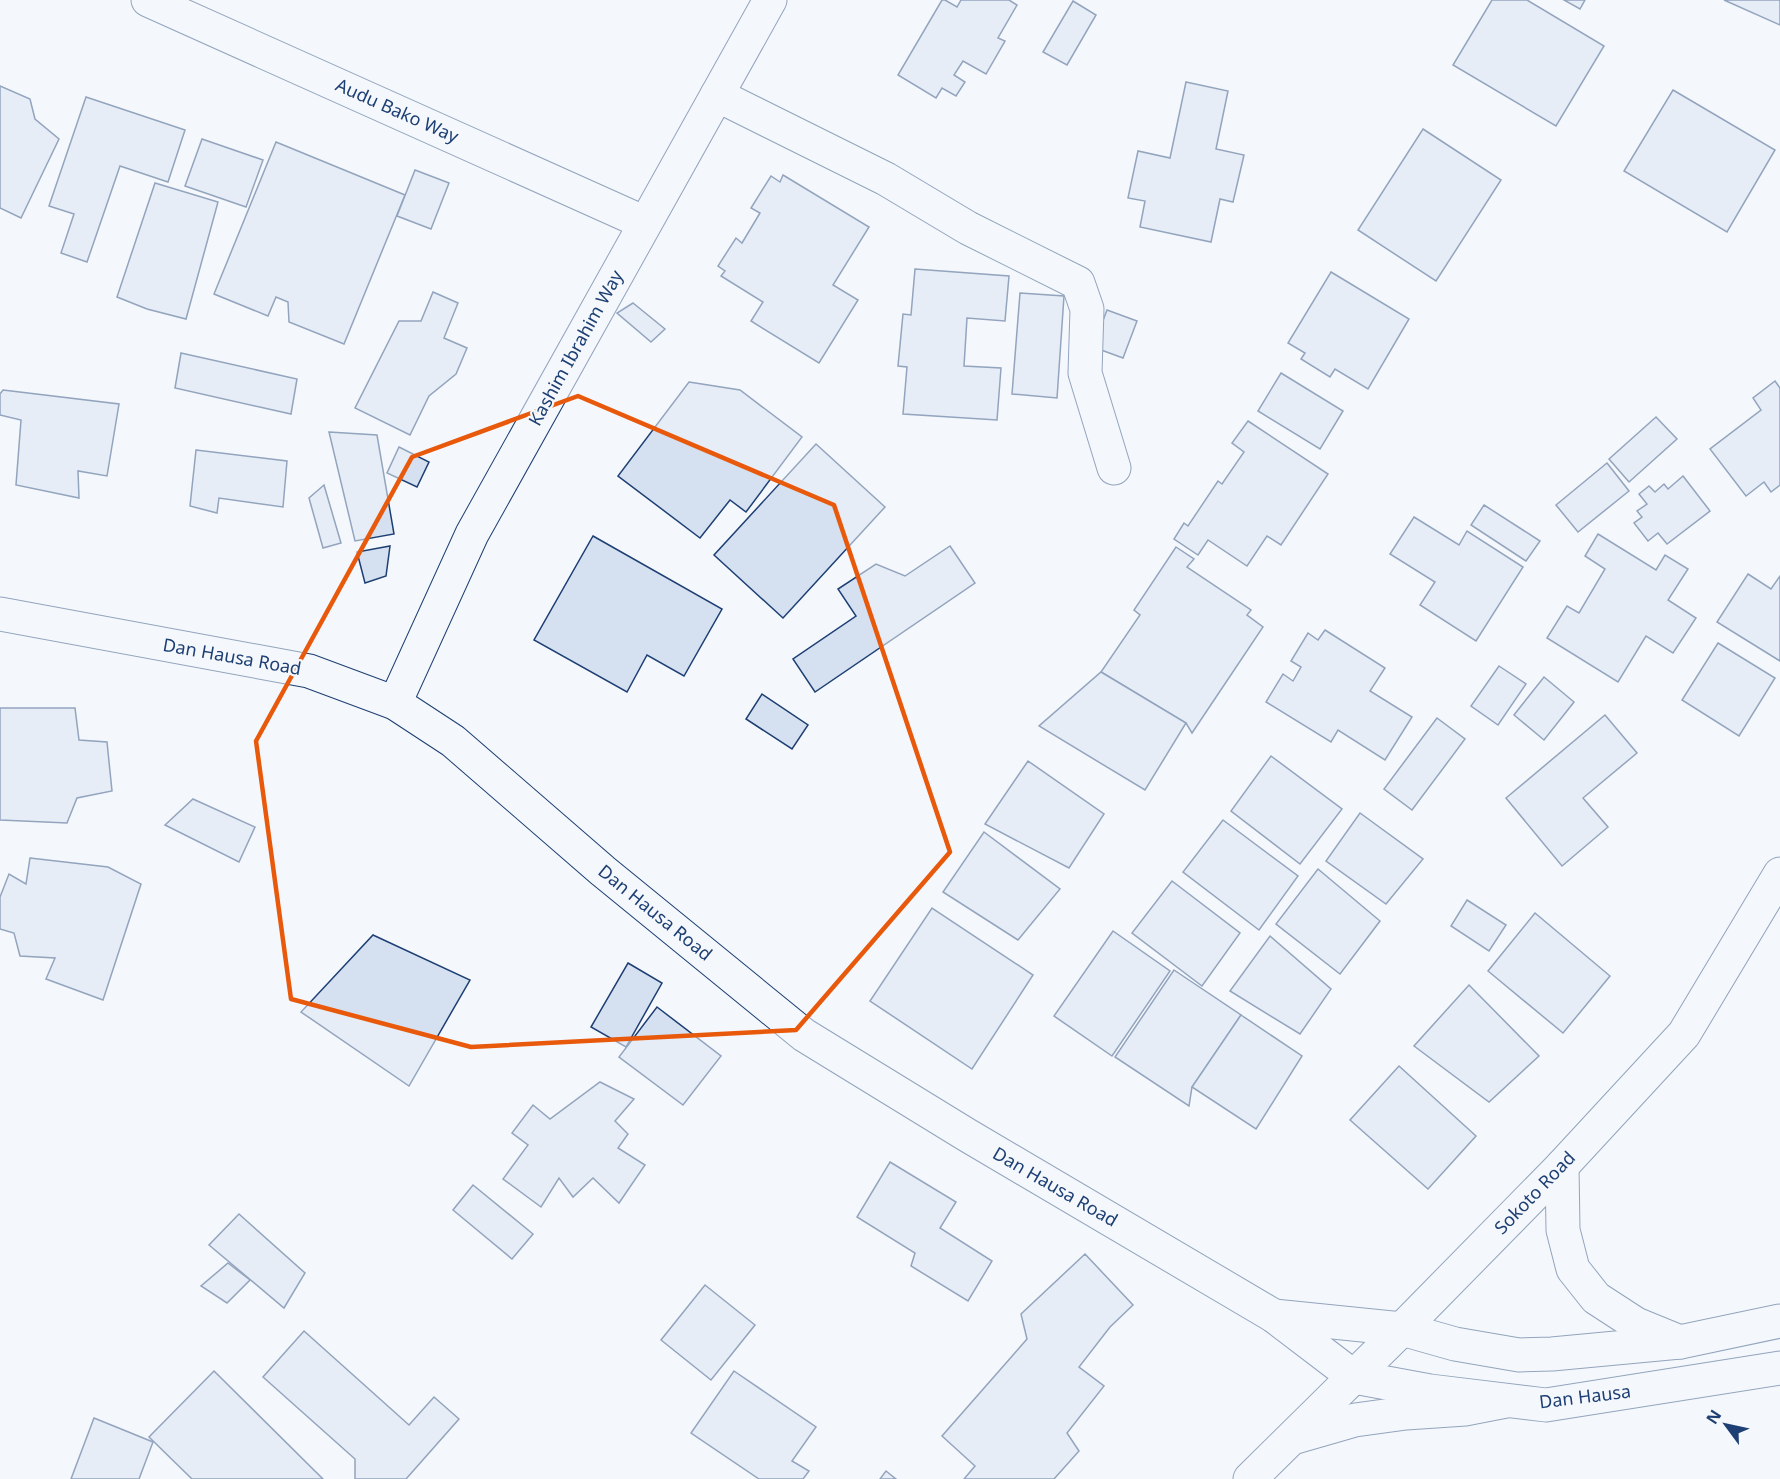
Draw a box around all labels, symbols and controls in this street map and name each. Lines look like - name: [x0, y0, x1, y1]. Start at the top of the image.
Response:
- street label: Audu Bako Way: [332, 72, 463, 148]
- street label: Kashim Ibrahim Way: [522, 265, 628, 430]
- street label: Dan Hausa Road: [161, 632, 303, 680]
- street label: Dan Hausa Road: [594, 859, 718, 966]
- street label: Dan Hausa Road: [989, 1141, 1122, 1232]
- street label: Sokoto Road: [1489, 1146, 1580, 1239]
- street label: Dan Hausa: [1538, 1378, 1632, 1414]
- north arrow: [1696, 1395, 1756, 1455]
- text: N: [1701, 1405, 1726, 1428]

